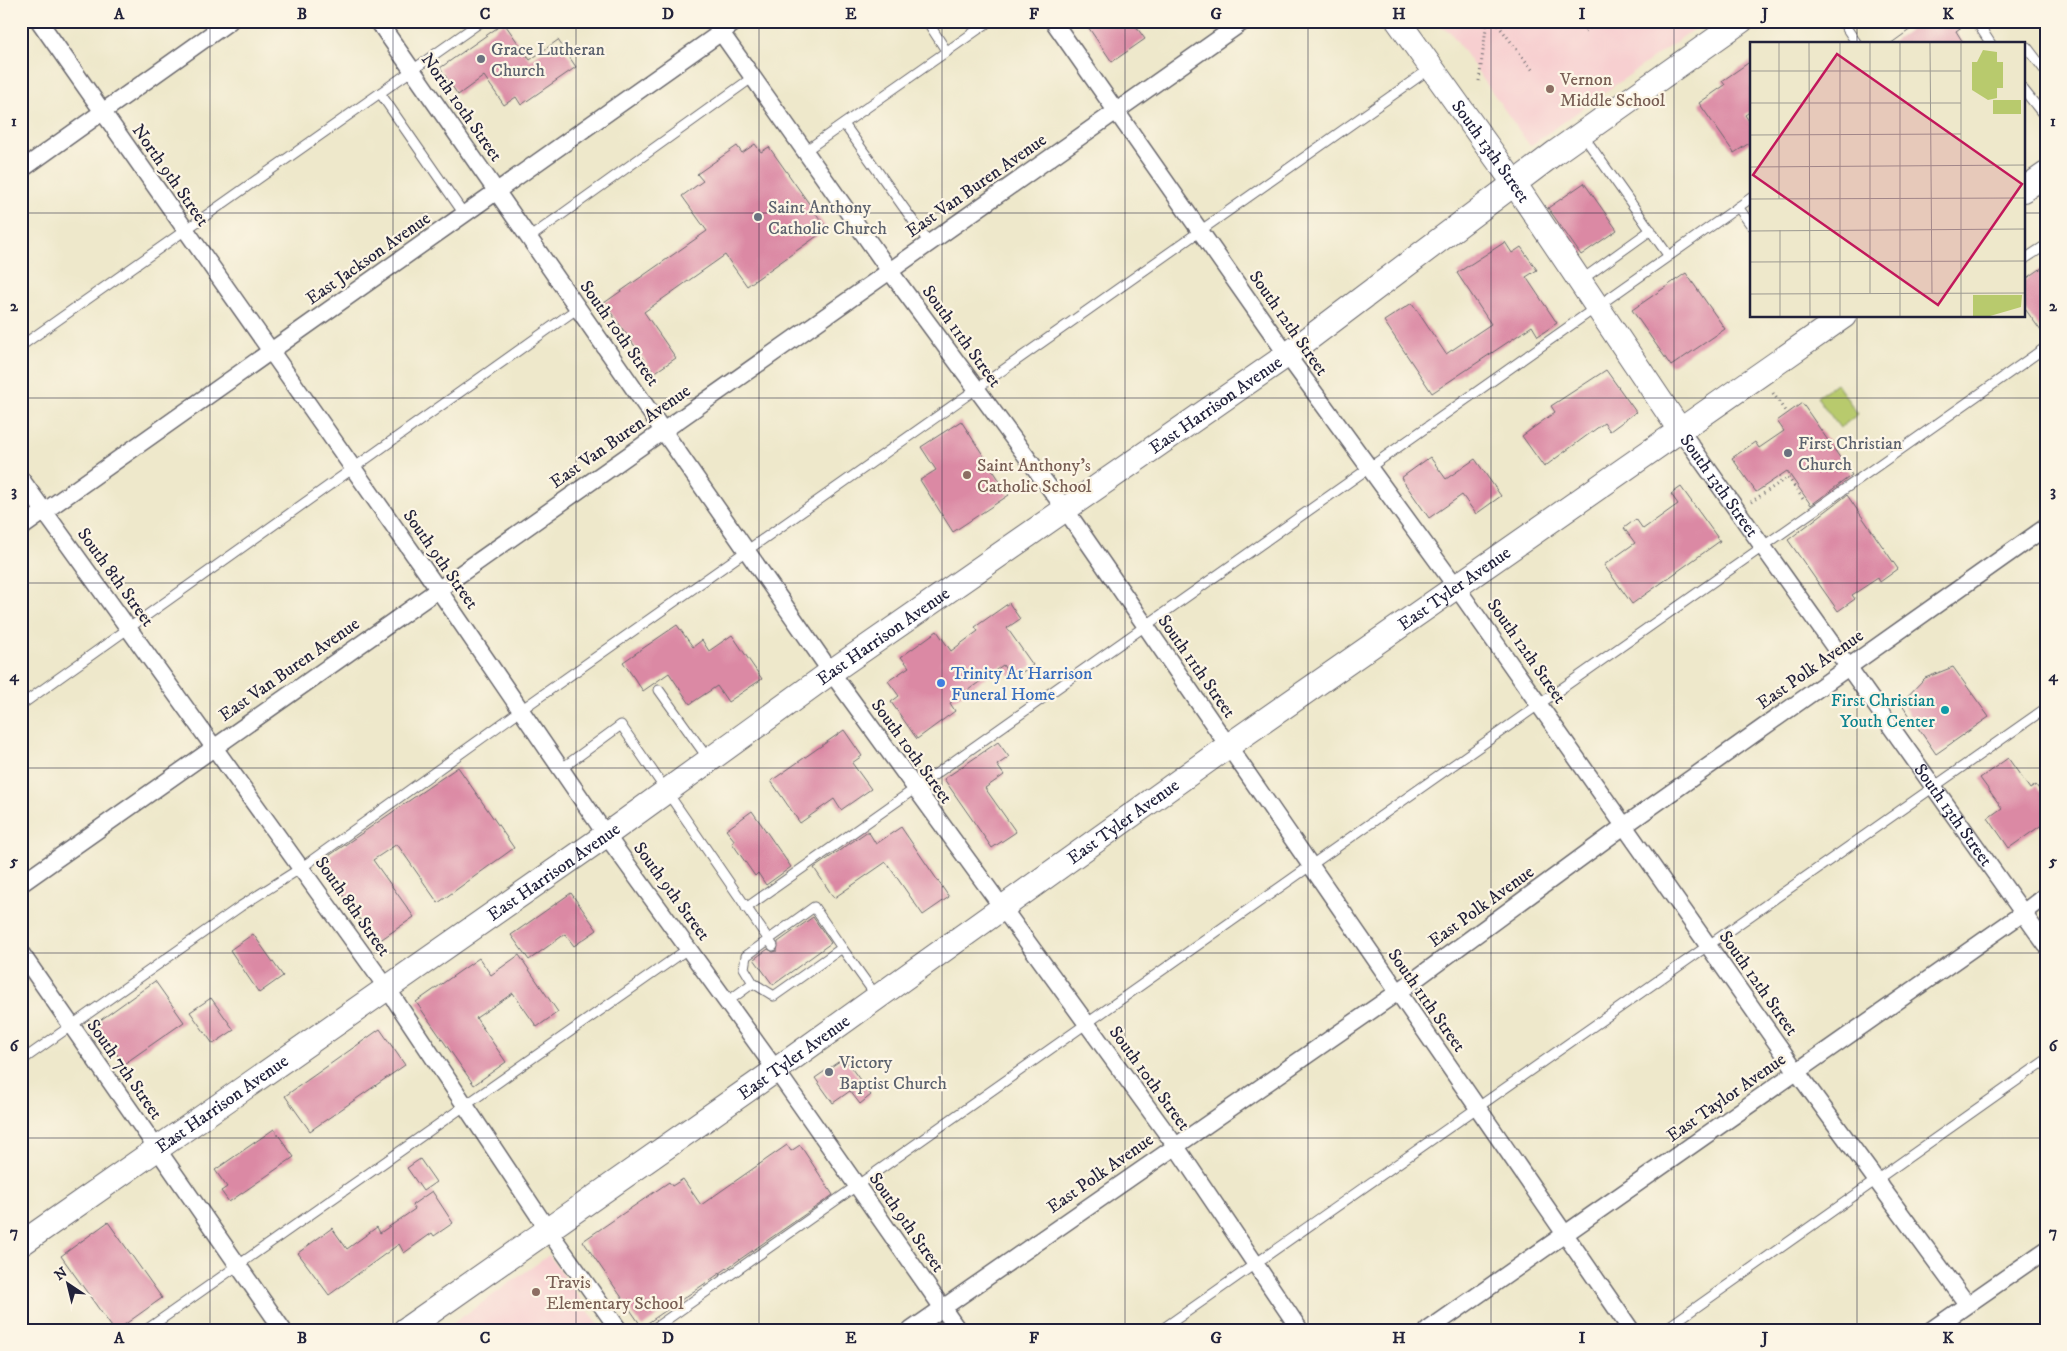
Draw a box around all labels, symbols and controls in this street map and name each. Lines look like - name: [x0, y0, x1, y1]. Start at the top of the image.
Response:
- text: A: [113, 4, 125, 24]
- text: B: [297, 4, 307, 24]
- text: C: [480, 4, 490, 24]
- text: D: [662, 4, 674, 24]
- text: E: [845, 4, 857, 24]
- text: F: [1029, 4, 1039, 24]
- text: G: [1210, 4, 1222, 24]
- text: H: [1392, 4, 1406, 24]
- text: I: [1579, 4, 1586, 24]
- text: J: [1760, 4, 1769, 24]
- text: K: [1942, 4, 1954, 24]
- place label: Grace Lutheran Church: [491, 39, 606, 82]
- inset map: [1750, 42, 2024, 318]
- street label: North 10th Street: [416, 49, 507, 166]
- marker: Grace Lutheran Church: [475, 53, 487, 65]
- place label: Vernon Middle School: [1559, 69, 1666, 112]
- marker: Vernon Middle School: [1544, 83, 1556, 95]
- street label: South 13th Street: [1446, 96, 1534, 208]
- text: 1: [11, 111, 17, 131]
- text: 1: [2050, 111, 2056, 131]
- street label: North 9th Street: [127, 120, 214, 231]
- street label: East Van Buren Avenue: [902, 129, 1051, 243]
- place label: Saint Anthony Catholic Church: [768, 197, 887, 240]
- street label: East Jackson Avenue: [302, 208, 435, 310]
- marker: Saint Anthony Catholic Church: [752, 211, 764, 223]
- street label: South 12th Street: [1244, 267, 1333, 380]
- street label: South 10th Street: [575, 277, 664, 391]
- street label: South 11th Street: [917, 281, 1006, 392]
- text: 2: [10, 296, 19, 316]
- text: 2: [2049, 296, 2058, 316]
- street label: East Harrison Avenue: [1145, 352, 1287, 459]
- street label: East Van Buren Avenue: [546, 380, 695, 494]
- street label: South 13th Street: [1675, 430, 1763, 542]
- place label: First Christian Church: [1798, 433, 1903, 476]
- marker: First Christian Church: [1782, 447, 1794, 459]
- place label: Saint Anthony's Catholic School: [977, 455, 1092, 498]
- marker: Saint Anthony's Catholic School: [961, 469, 973, 481]
- text: 3: [11, 481, 17, 501]
- text: 3: [2050, 481, 2056, 501]
- street label: South 9th Street: [398, 506, 483, 614]
- street label: South 8th Street: [72, 524, 158, 631]
- street label: East Tyler Avenue: [1394, 542, 1515, 636]
- street label: East Harrison Avenue: [813, 583, 954, 691]
- street label: South 12th Street: [1482, 595, 1571, 708]
- street label: South 11th Street: [1153, 611, 1240, 723]
- street label: East Van Buren Avenue: [215, 613, 364, 727]
- street label: East Polk Avenue: [1753, 625, 1868, 715]
- place label: Trinity At Harrison Funeral Home: [951, 663, 1093, 706]
- text: 4: [8, 666, 19, 686]
- text: 4: [2047, 666, 2058, 686]
- marker: Trinity At Harrison Funeral Home: [935, 677, 947, 689]
- place label: First Christian Youth Center: [1831, 690, 1936, 733]
- street label: South 10th Street: [866, 695, 957, 808]
- marker: First Christian Youth Center: [1939, 704, 1951, 716]
- street label: South 13th Street: [1909, 760, 1997, 871]
- street label: East Tyler Avenue: [1063, 775, 1184, 870]
- street label: East Harrison Avenue: [484, 818, 625, 926]
- street label: South 9th Street: [628, 838, 714, 945]
- text: 5: [9, 851, 18, 871]
- text: 5: [2048, 851, 2057, 871]
- street label: South 8th Street: [310, 853, 395, 961]
- street label: East Polk Avenue: [1425, 861, 1539, 952]
- street label: South 12th Street: [1714, 927, 1803, 1040]
- street label: South 11th Street: [1383, 945, 1470, 1057]
- street label: East Tyler Avenue: [734, 1011, 855, 1105]
- street label: South 7th Street: [82, 1015, 167, 1124]
- street label: South 10th Street: [1104, 1022, 1195, 1135]
- text: 6: [10, 1036, 20, 1056]
- text: 6: [2049, 1036, 2059, 1056]
- street label: East Taylor Avenue: [1663, 1049, 1790, 1147]
- street label: East Harrison Avenue: [152, 1050, 293, 1158]
- place label: Victory Baptist Church: [838, 1052, 947, 1095]
- marker: Victory Baptist Church: [823, 1066, 835, 1078]
- street label: East Polk Avenue: [1043, 1129, 1158, 1219]
- street label: South 9th Street: [864, 1169, 949, 1277]
- text: 7: [10, 1222, 18, 1242]
- text: 7: [2049, 1222, 2057, 1242]
- north arrow: [42, 1258, 92, 1308]
- text: N: [51, 1263, 71, 1285]
- place label: Travis Elementary School: [546, 1272, 684, 1315]
- marker: Travis Elementary School: [530, 1286, 542, 1298]
- text: A: [113, 1328, 125, 1348]
- text: B: [297, 1328, 307, 1348]
- text: C: [480, 1328, 490, 1348]
- text: D: [662, 1328, 674, 1348]
- text: E: [845, 1328, 857, 1348]
- text: F: [1029, 1328, 1039, 1348]
- text: G: [1210, 1328, 1222, 1348]
- text: H: [1392, 1328, 1406, 1348]
- text: I: [1579, 1328, 1586, 1348]
- text: J: [1760, 1328, 1769, 1348]
- text: K: [1942, 1328, 1954, 1348]

